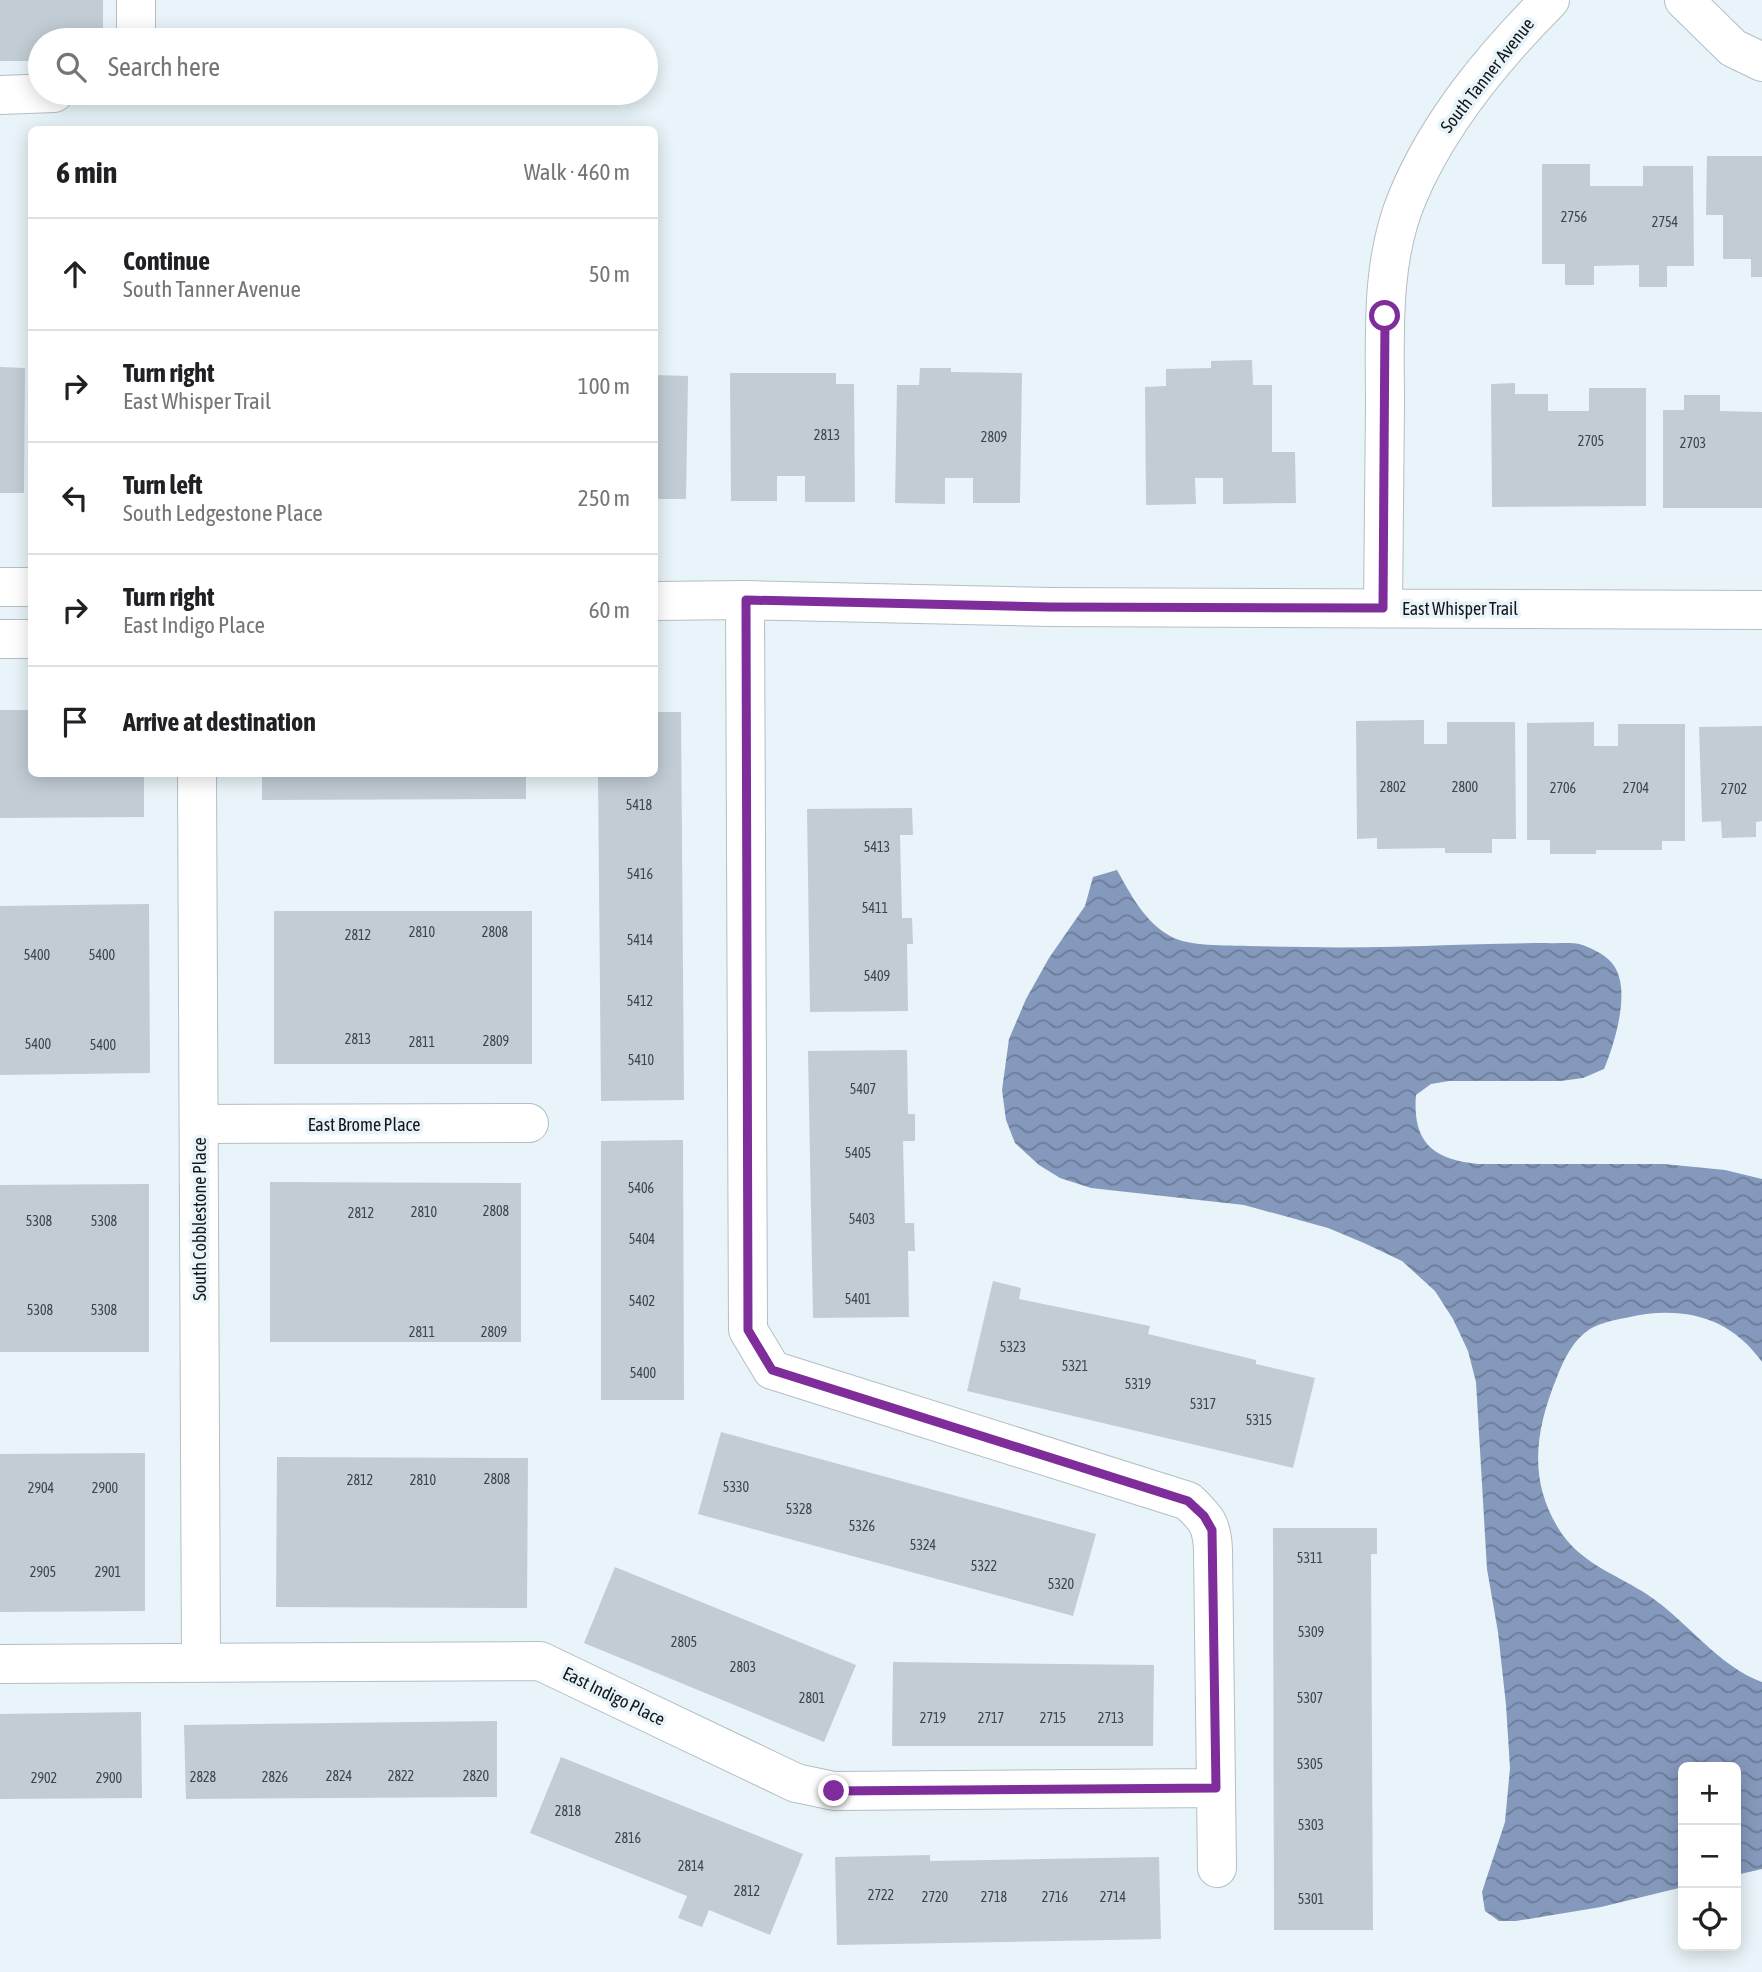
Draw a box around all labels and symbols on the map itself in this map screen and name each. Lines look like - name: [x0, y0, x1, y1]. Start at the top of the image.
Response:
- street label: South Tanner Avenue: [1436, 14, 1538, 136]
- house number: 2756: [1561, 209, 1588, 225]
- house number: 2754: [1652, 214, 1679, 230]
- route start: [1369, 300, 1400, 331]
- house number: 2813: [814, 427, 840, 443]
- house number: 2809: [981, 429, 1007, 445]
- house number: 2705: [1578, 433, 1604, 449]
- house number: 2703: [1680, 435, 1706, 451]
- street label: East Whisper Trail: [1402, 598, 1518, 619]
- house number: 2802: [1380, 779, 1406, 795]
- house number: 2800: [1452, 779, 1479, 795]
- house number: 2706: [1550, 780, 1577, 796]
- house number: 2704: [1623, 780, 1650, 796]
- house number: 2702: [1721, 781, 1747, 797]
- house number: 5418: [626, 797, 653, 813]
- house number: 5413: [864, 839, 890, 855]
- house number: 5416: [627, 866, 654, 882]
- house number: 5411: [862, 900, 888, 916]
- house number: 2810: [409, 924, 436, 940]
- house number: 2808: [482, 924, 509, 940]
- house number: 2812: [345, 927, 371, 943]
- house number: 5414: [627, 932, 654, 948]
- house number: 5400: [24, 947, 51, 963]
- house number: 5400: [89, 947, 116, 963]
- house number: 5409: [864, 968, 890, 984]
- house number: 5412: [627, 993, 653, 1009]
- house number: 2813: [345, 1031, 371, 1047]
- house number: 2809: [483, 1033, 509, 1049]
- house number: 2811: [409, 1034, 435, 1050]
- house number: 5400: [25, 1036, 52, 1052]
- house number: 5400: [90, 1037, 117, 1053]
- house number: 5410: [628, 1052, 655, 1068]
- house number: 5407: [850, 1081, 876, 1097]
- street label: East Brome Place: [308, 1114, 420, 1135]
- street label: South Cobblestone Place: [189, 1137, 210, 1301]
- house number: 5405: [845, 1145, 871, 1161]
- house number: 5406: [628, 1180, 655, 1196]
- house number: 2808: [483, 1203, 510, 1219]
- house number: 2810: [411, 1204, 438, 1220]
- house number: 2812: [348, 1205, 374, 1221]
- house number: 5403: [849, 1211, 875, 1227]
- house number: 5308: [26, 1213, 53, 1229]
- house number: 5308: [91, 1213, 118, 1229]
- house number: 5404: [629, 1231, 656, 1247]
- house number: 5401: [845, 1291, 871, 1307]
- house number: 5402: [629, 1293, 655, 1309]
- house number: 5308: [27, 1302, 54, 1318]
- house number: 5308: [91, 1302, 118, 1318]
- house number: 2811: [409, 1324, 435, 1340]
- house number: 2809: [481, 1324, 507, 1340]
- house number: 5323: [1000, 1339, 1026, 1355]
- house number: 5321: [1062, 1358, 1088, 1374]
- house number: 5400: [630, 1365, 657, 1381]
- house number: 5319: [1125, 1376, 1151, 1392]
- house number: 5317: [1190, 1396, 1216, 1412]
- house number: 5315: [1246, 1412, 1272, 1428]
- house number: 2808: [484, 1471, 511, 1487]
- house number: 2812: [347, 1472, 373, 1488]
- house number: 2810: [410, 1472, 437, 1488]
- house number: 5330: [723, 1479, 750, 1495]
- house number: 2904: [28, 1480, 55, 1496]
- house number: 2900: [92, 1480, 119, 1496]
- house number: 5328: [786, 1501, 813, 1517]
- house number: 5326: [849, 1518, 876, 1534]
- house number: 5324: [910, 1537, 937, 1553]
- house number: 5311: [1297, 1550, 1323, 1566]
- house number: 5322: [971, 1558, 997, 1574]
- house number: 2905: [30, 1564, 56, 1580]
- house number: 2901: [95, 1564, 121, 1580]
- house number: 5320: [1048, 1576, 1075, 1592]
- house number: 5309: [1298, 1624, 1324, 1640]
- house number: 2805: [671, 1634, 697, 1650]
- house number: 2803: [730, 1659, 756, 1675]
- street label: East Indigo Place: [559, 1662, 669, 1730]
- house number: 2801: [799, 1690, 825, 1706]
- house number: 5307: [1297, 1690, 1323, 1706]
- house number: 2719: [920, 1710, 946, 1726]
- house number: 2717: [978, 1710, 1004, 1726]
- house number: 2715: [1040, 1710, 1066, 1726]
- house number: 2713: [1098, 1710, 1124, 1726]
- house number: 5305: [1297, 1756, 1323, 1772]
- house number: 2824: [326, 1768, 353, 1784]
- house number: 2822: [388, 1768, 414, 1784]
- house number: 2820: [463, 1768, 490, 1784]
- house number: 2828: [190, 1769, 217, 1785]
- house number: 2826: [262, 1769, 289, 1785]
- house number: 2902: [31, 1770, 57, 1786]
- house number: 2900: [96, 1770, 123, 1786]
- route end: [818, 1775, 849, 1806]
- house number: 2818: [555, 1803, 582, 1819]
- house number: 5303: [1298, 1817, 1324, 1833]
- house number: 2816: [615, 1830, 642, 1846]
- house number: 2814: [678, 1858, 705, 1874]
- house number: 2812: [734, 1883, 760, 1899]
- house number: 2722: [868, 1887, 894, 1903]
- house number: 2720: [922, 1889, 949, 1905]
- house number: 2718: [981, 1889, 1008, 1905]
- house number: 2716: [1042, 1889, 1069, 1905]
- house number: 2714: [1100, 1889, 1127, 1905]
- house number: 5301: [1298, 1891, 1324, 1907]

